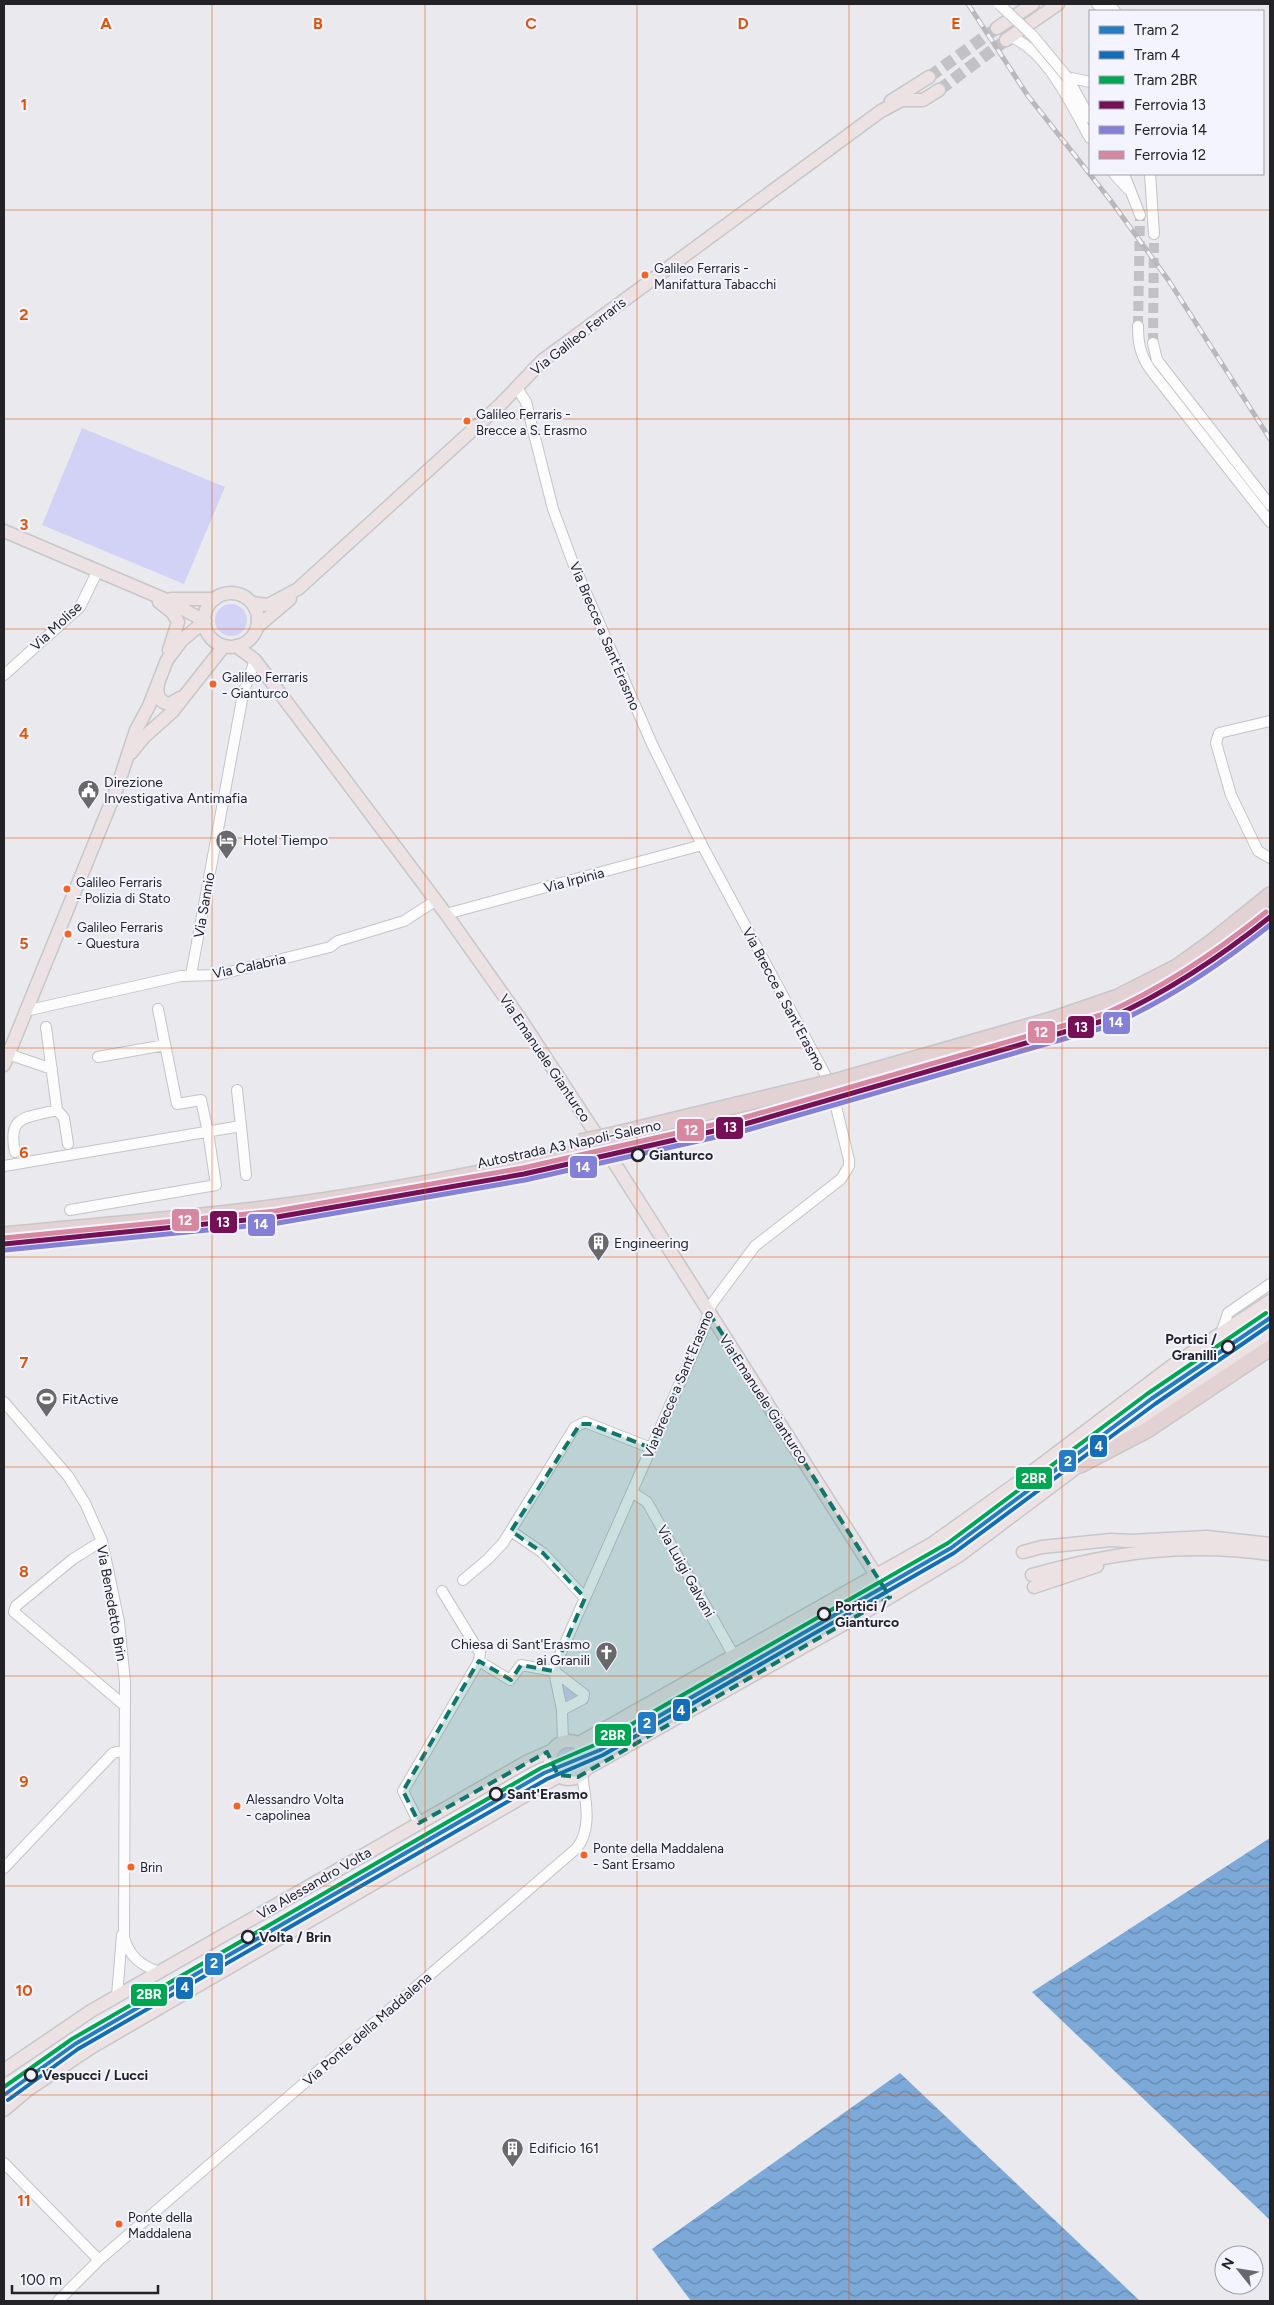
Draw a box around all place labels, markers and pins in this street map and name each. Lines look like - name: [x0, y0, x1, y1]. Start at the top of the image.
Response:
- place label: Galileo Ferraris - Manifattura Tabacchi: [654, 261, 776, 292]
- marker: Galileo Ferraris - Manifattura Tabacchi: [640, 270, 650, 280]
- place label: Galileo Ferraris - Brecce a S. Erasmo: [476, 407, 587, 438]
- marker: Galileo Ferraris - Brecce a S. Erasmo: [462, 416, 472, 426]
- place label: Galileo Ferraris - Gianturco: [222, 670, 308, 701]
- marker: Galileo Ferraris - Gianturco: [208, 679, 218, 689]
- place label: Direzione Investigativa Antimafia: [104, 774, 247, 807]
- public building icon: Direzione Investigativa Antimafia: [76, 778, 100, 809]
- hotel icon: Hotel Tiempo: [215, 828, 239, 859]
- place label: Hotel Tiempo: [243, 832, 328, 849]
- place label: Galileo Ferraris - Polizia di Stato: [76, 875, 170, 906]
- marker: Galileo Ferraris - Polizia di Stato: [62, 884, 72, 894]
- place label: Galileo Ferraris - Questura: [77, 920, 163, 951]
- marker: Galileo Ferraris - Questura: [63, 929, 73, 939]
- place label: Gianturco: [649, 1147, 713, 1164]
- marker: Gianturco: [631, 1148, 645, 1162]
- building icon: Engineering: [586, 1231, 610, 1262]
- place label: Engineering: [614, 1235, 689, 1252]
- place label: Portici / Granilli: [1165, 1331, 1217, 1364]
- marker: Portici / Granilli: [1221, 1340, 1235, 1354]
- sports icon: FitActive: [34, 1387, 58, 1418]
- place label: FitActive: [62, 1391, 119, 1408]
- place label: Portici / Gianturco: [835, 1598, 899, 1631]
- marker: Portici / Gianturco: [817, 1607, 831, 1621]
- place label: Chiesa di Sant'Erasmo ai Granili: [451, 1636, 590, 1669]
- church icon: Chiesa di Sant'Erasmo ai Granili: [594, 1640, 618, 1671]
- place label: Sant'Erasmo: [507, 1786, 588, 1803]
- marker: Sant'Erasmo: [489, 1787, 503, 1801]
- place label: Alessandro Volta - capolinea: [246, 1792, 344, 1823]
- marker: Alessandro Volta - capolinea: [232, 1801, 242, 1811]
- place label: Ponte della Maddalena - Sant Ersamo: [593, 1841, 724, 1872]
- marker: Ponte della Maddalena - Sant Ersamo: [579, 1850, 589, 1860]
- place label: Brin: [140, 1860, 163, 1875]
- marker: Brin: [126, 1862, 136, 1872]
- place label: Volta / Brin: [259, 1929, 331, 1946]
- marker: Volta / Brin: [241, 1930, 255, 1944]
- place label: Vespucci / Lucci: [42, 2067, 148, 2084]
- marker: Vespucci / Lucci: [24, 2068, 38, 2082]
- building icon: Edificio 161: [501, 2136, 525, 2167]
- place label: Edificio 161: [529, 2140, 599, 2157]
- place label: Ponte della Maddalena: [128, 2210, 192, 2241]
- marker: Ponte della Maddalena: [114, 2219, 124, 2229]

